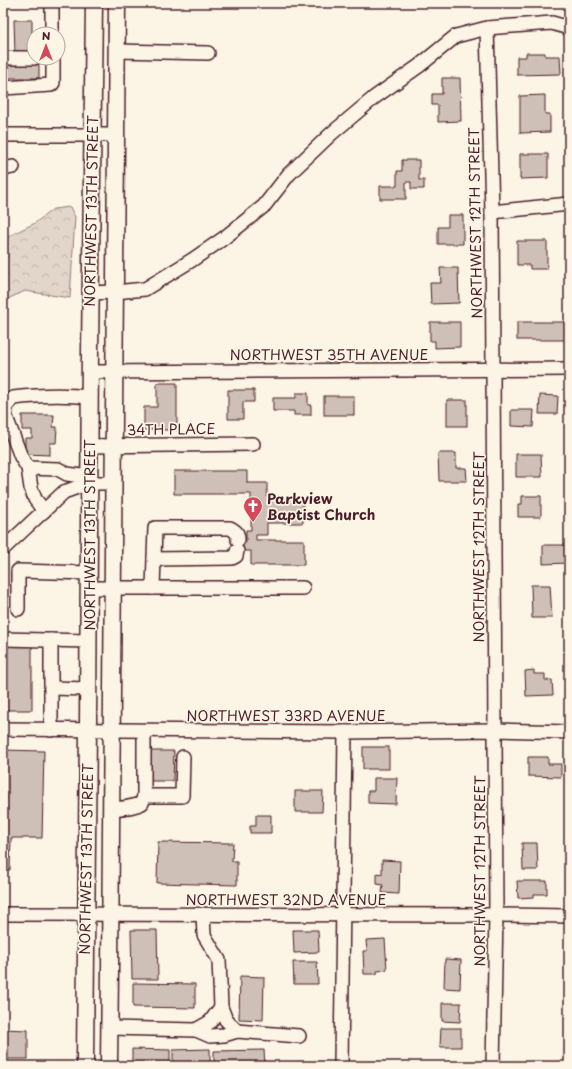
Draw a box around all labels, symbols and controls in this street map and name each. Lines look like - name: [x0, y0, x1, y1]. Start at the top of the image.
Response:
- north arrow: [26, 26, 66, 66]
- text: N: [42, 27, 51, 44]
- street label: NORTHWEST 13TH STREET: [79, 115, 103, 307]
- street label: NORTHWEST 12TH STREET: [463, 127, 487, 319]
- street label: NORTHWEST 35TH AVENUE: [230, 344, 429, 365]
- street label: 34TH PLACE: [126, 418, 216, 440]
- street label: NORTHWEST 13TH STREET: [79, 439, 100, 631]
- street label: NORTHWEST 12TH STREET: [468, 451, 489, 643]
- place label: Parkview Baptist Church: [267, 488, 375, 525]
- church icon: Parkview Baptist Church: [242, 495, 264, 523]
- street label: NORTHWEST 33RD AVENUE: [187, 705, 386, 726]
- street label: NORTHWEST 13TH STREET: [74, 763, 98, 955]
- street label: NORTHWEST 12TH STREET: [469, 775, 490, 967]
- street label: NORTHWEST 32ND AVENUE: [186, 889, 387, 910]

